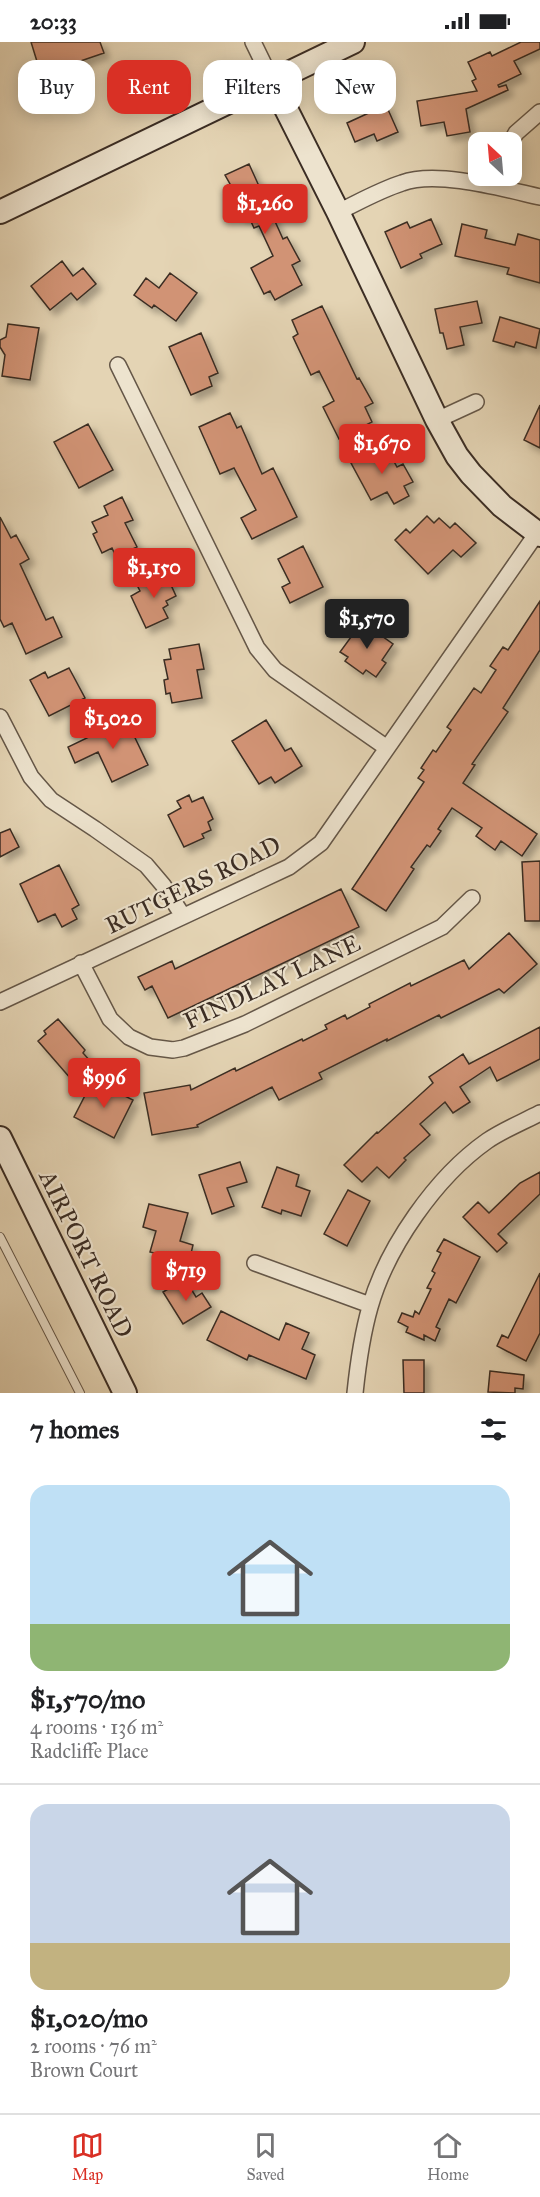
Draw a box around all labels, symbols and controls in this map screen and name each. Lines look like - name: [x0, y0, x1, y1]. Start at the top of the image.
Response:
- text: 20:33: [30, 8, 77, 35]
- chip: Buy: [18, 60, 95, 114]
- chip: Rent: [107, 60, 191, 114]
- chip: Filters: [203, 60, 302, 114]
- chip: New: [314, 60, 396, 114]
- north arrow: [468, 132, 522, 186]
- map controls: [468, 132, 522, 186]
- pin: $1,260: [216, 184, 314, 235]
- text: $1,260: [237, 191, 293, 215]
- pin: $1,670: [333, 424, 431, 475]
- text: $1,670: [353, 431, 411, 455]
- pin: $1,150: [105, 548, 203, 599]
- text: $1,150: [127, 555, 181, 579]
- pin: $1,570: [318, 599, 416, 650]
- text: $1,570: [339, 606, 395, 630]
- pin: $1,020: [64, 699, 162, 750]
- text: $1,020: [84, 706, 142, 730]
- street label: RUTGERS ROAD: [100, 830, 286, 940]
- street label: FINDLAY LANE: [179, 928, 365, 1036]
- pin: $996: [68, 1058, 140, 1109]
- text: $996: [82, 1065, 126, 1089]
- street label: AIRPORT ROAD: [32, 1164, 140, 1343]
- pin: $719: [150, 1251, 222, 1302]
- text: $719: [165, 1258, 207, 1282]
- text: 7 homes: [30, 1413, 119, 1445]
- icon: filters: [477, 1413, 510, 1446]
- icon: home: [216, 1524, 324, 1632]
- text: $1,570/mo: [30, 1683, 145, 1715]
- text: 4 rooms · 136 m²: [30, 1715, 163, 1739]
- text: Radcliffe Place: [30, 1739, 149, 1763]
- icon: home: [216, 1843, 324, 1951]
- text: $1,020/mo: [30, 2002, 148, 2034]
- text: 2 rooms · 76 m²: [30, 2034, 157, 2058]
- text: Brown Court: [30, 2058, 138, 2082]
- tab: Map: [71, 2129, 104, 2184]
- tab: Saved: [247, 2129, 285, 2184]
- tab: Home: [427, 2129, 469, 2184]

